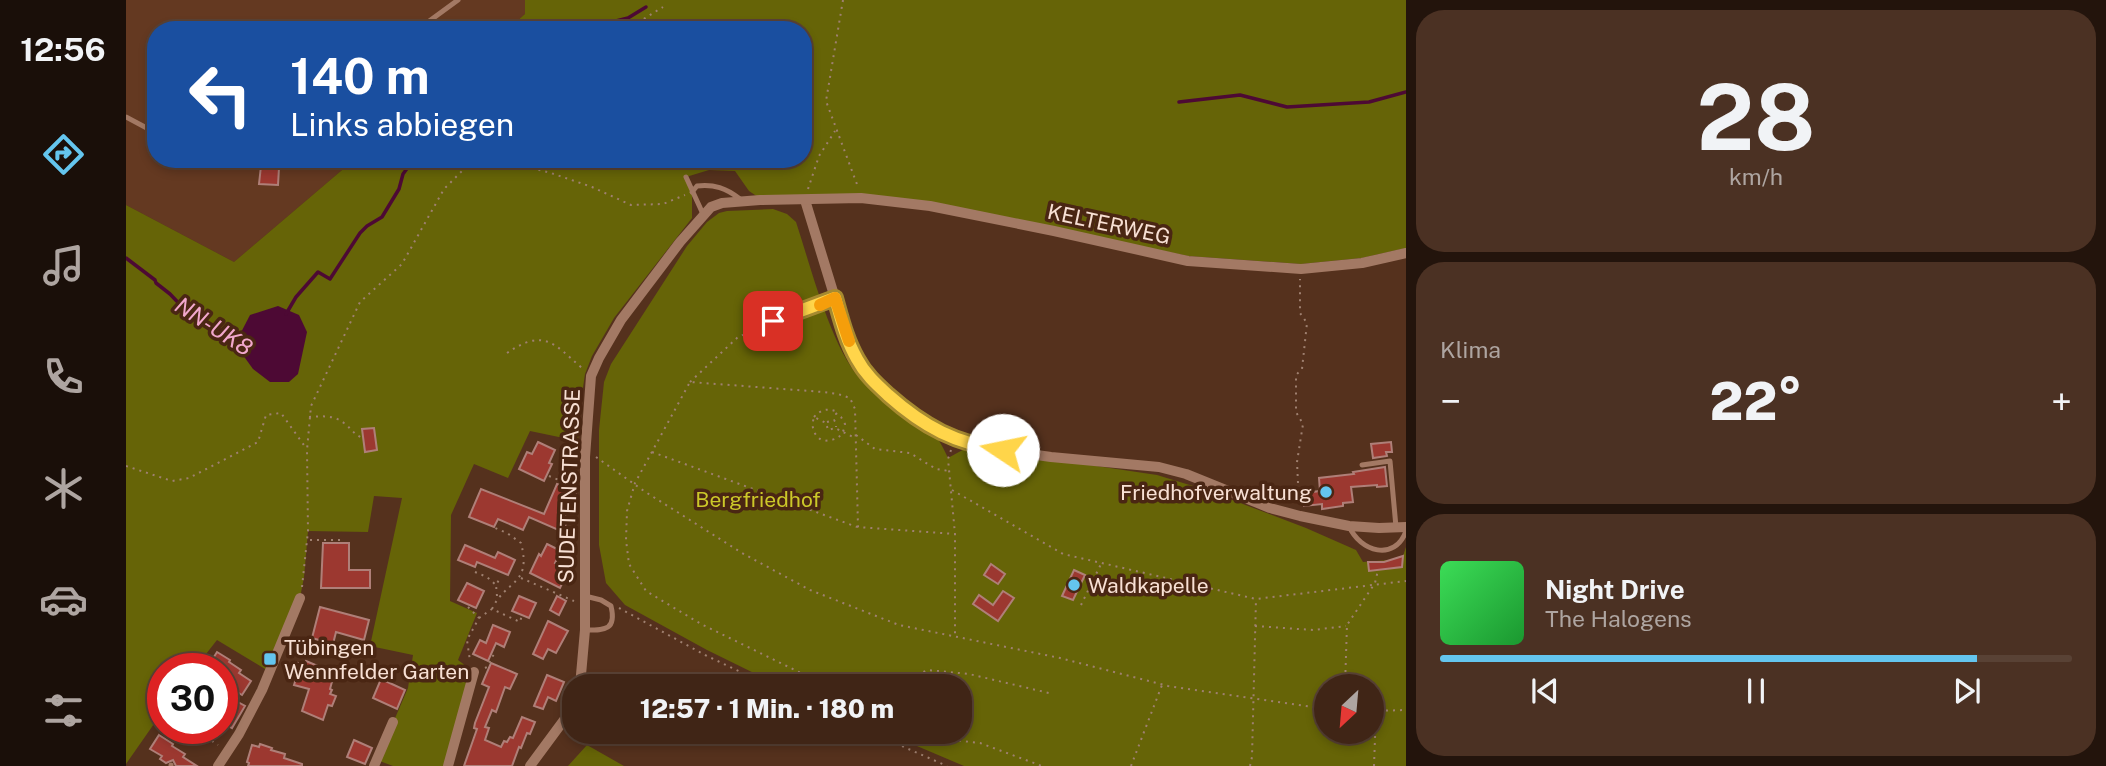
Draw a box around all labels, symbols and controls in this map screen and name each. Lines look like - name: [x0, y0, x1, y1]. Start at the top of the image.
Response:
- text: 12:56: [20, 31, 106, 68]
- text: 140 m: [290, 47, 430, 105]
- icon: left: [175, 49, 266, 140]
- text: 28: [1697, 64, 1815, 170]
- text: Links abbiegen: [290, 106, 514, 143]
- icon: directions: [39, 130, 88, 179]
- text: km/h: [1729, 163, 1783, 190]
- street label: KELTERWEG: [1045, 199, 1173, 249]
- icon: music: [39, 241, 88, 290]
- water label: NN-UK8: [170, 291, 258, 361]
- pin: [743, 291, 803, 351]
- icon: arrive: [754, 302, 792, 340]
- text: Klima: [1440, 336, 1501, 363]
- icon: phone: [39, 352, 88, 401]
- text: 22°: [1710, 371, 1802, 432]
- text: −: [1440, 379, 1461, 424]
- text: +: [2051, 379, 2072, 424]
- street label: SUDETENSTRASSE: [553, 388, 585, 584]
- position arrow: [966, 413, 1040, 487]
- icon: climate: [39, 464, 88, 513]
- place label: Friedhofverwaltung: [1120, 480, 1312, 505]
- marker: Friedhofverwaltung: [1318, 484, 1334, 500]
- park label: Bergfriedhof: [695, 487, 821, 512]
- place label: Waldkapelle: [1088, 573, 1209, 598]
- text: Night Drive: [1545, 574, 1685, 605]
- icon: car: [39, 575, 88, 624]
- marker: Waldkapelle: [1066, 577, 1082, 593]
- text: The Halogens: [1545, 605, 1692, 632]
- place label: Tübingen Wennfelder Garten: [284, 635, 469, 684]
- marker: Tübingen Wennfelder Garten: [262, 651, 278, 667]
- speed limit sign: 30: [147, 653, 238, 744]
- icon: previous: [1526, 672, 1564, 710]
- icon: pause: [1737, 672, 1775, 710]
- icon: next: [1948, 672, 1986, 710]
- north arrow: [1314, 674, 1384, 744]
- map controls: [1314, 674, 1384, 744]
- icon: filters: [39, 686, 88, 735]
- text: 12:57 · 1 Min. · 180 m: [640, 693, 894, 724]

